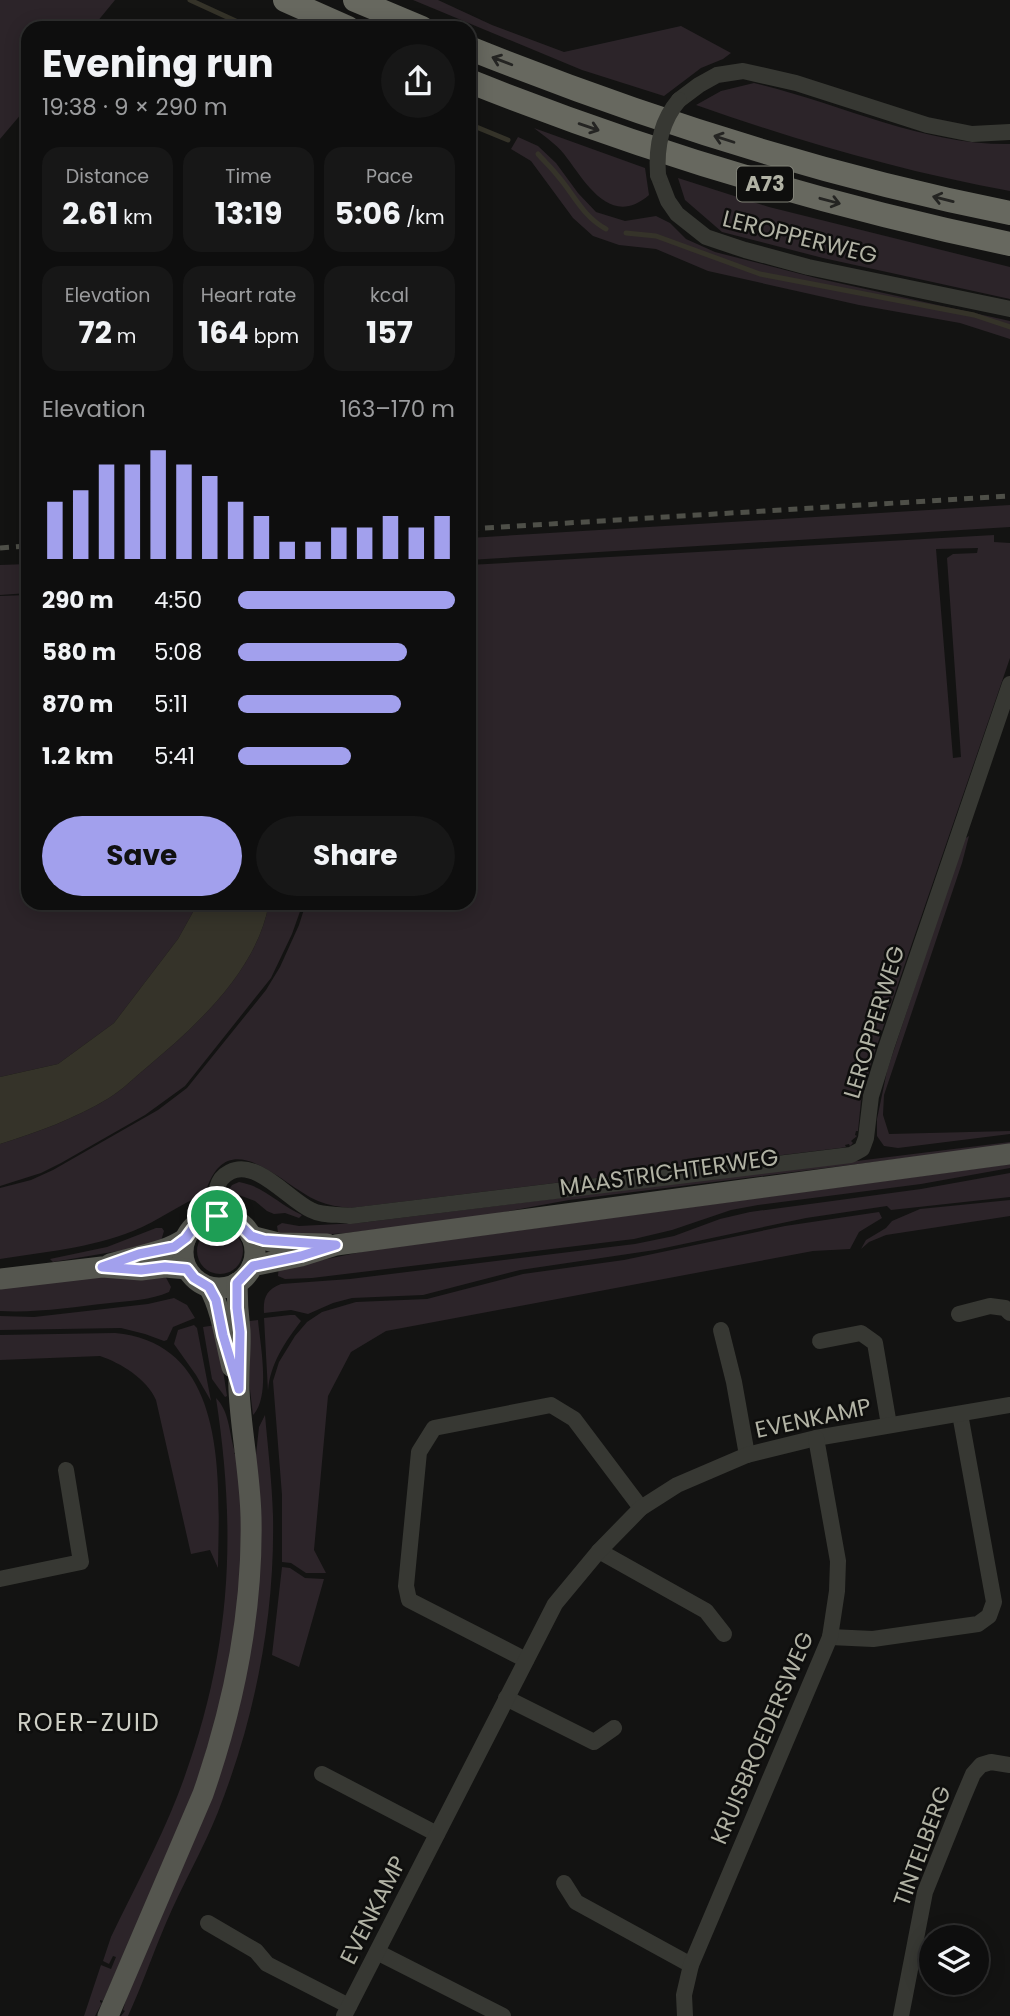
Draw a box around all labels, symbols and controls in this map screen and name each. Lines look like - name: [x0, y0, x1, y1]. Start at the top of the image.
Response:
- text: Evening run: [42, 37, 274, 90]
- button: share: [381, 44, 455, 118]
- one-way arrow: [491, 53, 513, 66]
- text: 19:38 · 9 × 290 m: [42, 91, 228, 123]
- one-way arrow: [578, 122, 600, 134]
- one-way arrow: [713, 132, 735, 144]
- text: Distance: [66, 163, 149, 190]
- text: Time: [225, 163, 272, 190]
- text: Pace: [366, 163, 413, 190]
- road number: A73: [737, 166, 793, 202]
- text: 2.61: [62, 192, 118, 235]
- text: 13:19: [215, 192, 282, 235]
- text: 5:06: [334, 192, 401, 235]
- one-way arrow: [932, 192, 955, 205]
- one-way arrow: [818, 195, 841, 208]
- street label: LEROPPERWEG: [719, 202, 881, 272]
- text: km: [118, 204, 153, 231]
- text: /km: [401, 204, 445, 231]
- text: Elevation: [65, 282, 150, 309]
- text: Heart rate: [201, 282, 296, 309]
- text: kcal: [370, 282, 409, 309]
- text: 72: [79, 311, 112, 354]
- text: 164: [198, 311, 249, 354]
- text: 157: [366, 311, 413, 354]
- text: m: [112, 323, 136, 350]
- text: bpm: [249, 323, 299, 350]
- text: Elevation: [42, 393, 146, 425]
- text: 163–170 m: [340, 393, 455, 425]
- text: 290 m: [42, 584, 114, 616]
- text: 4:50: [154, 584, 202, 616]
- text: 580 m: [42, 636, 116, 668]
- text: 5:08: [154, 636, 202, 668]
- text: 870 m: [42, 688, 113, 720]
- text: 5:11: [154, 688, 188, 720]
- text: 1.2 km: [42, 740, 114, 772]
- text: 5:41: [154, 740, 195, 772]
- button: Save: [42, 816, 242, 896]
- button: Share: [256, 816, 455, 896]
- street label: LEROPPERWEG: [836, 942, 912, 1102]
- street label: MAASTRICHTERWEG: [558, 1141, 780, 1203]
- pin: [187, 1186, 247, 1246]
- icon: arrive: [198, 1197, 236, 1235]
- street label: EVENKAMP: [752, 1390, 874, 1446]
- street label: KRUISBROEDERSWEG: [703, 1627, 821, 1849]
- district label: ROER-ZUID: [17, 1706, 161, 1739]
- street label: TINTELBERG: [885, 1781, 959, 1911]
- street label: EVENKAMP: [332, 1850, 414, 1970]
- map controls: [919, 1925, 989, 1995]
- button: layers: [919, 1925, 989, 1995]

